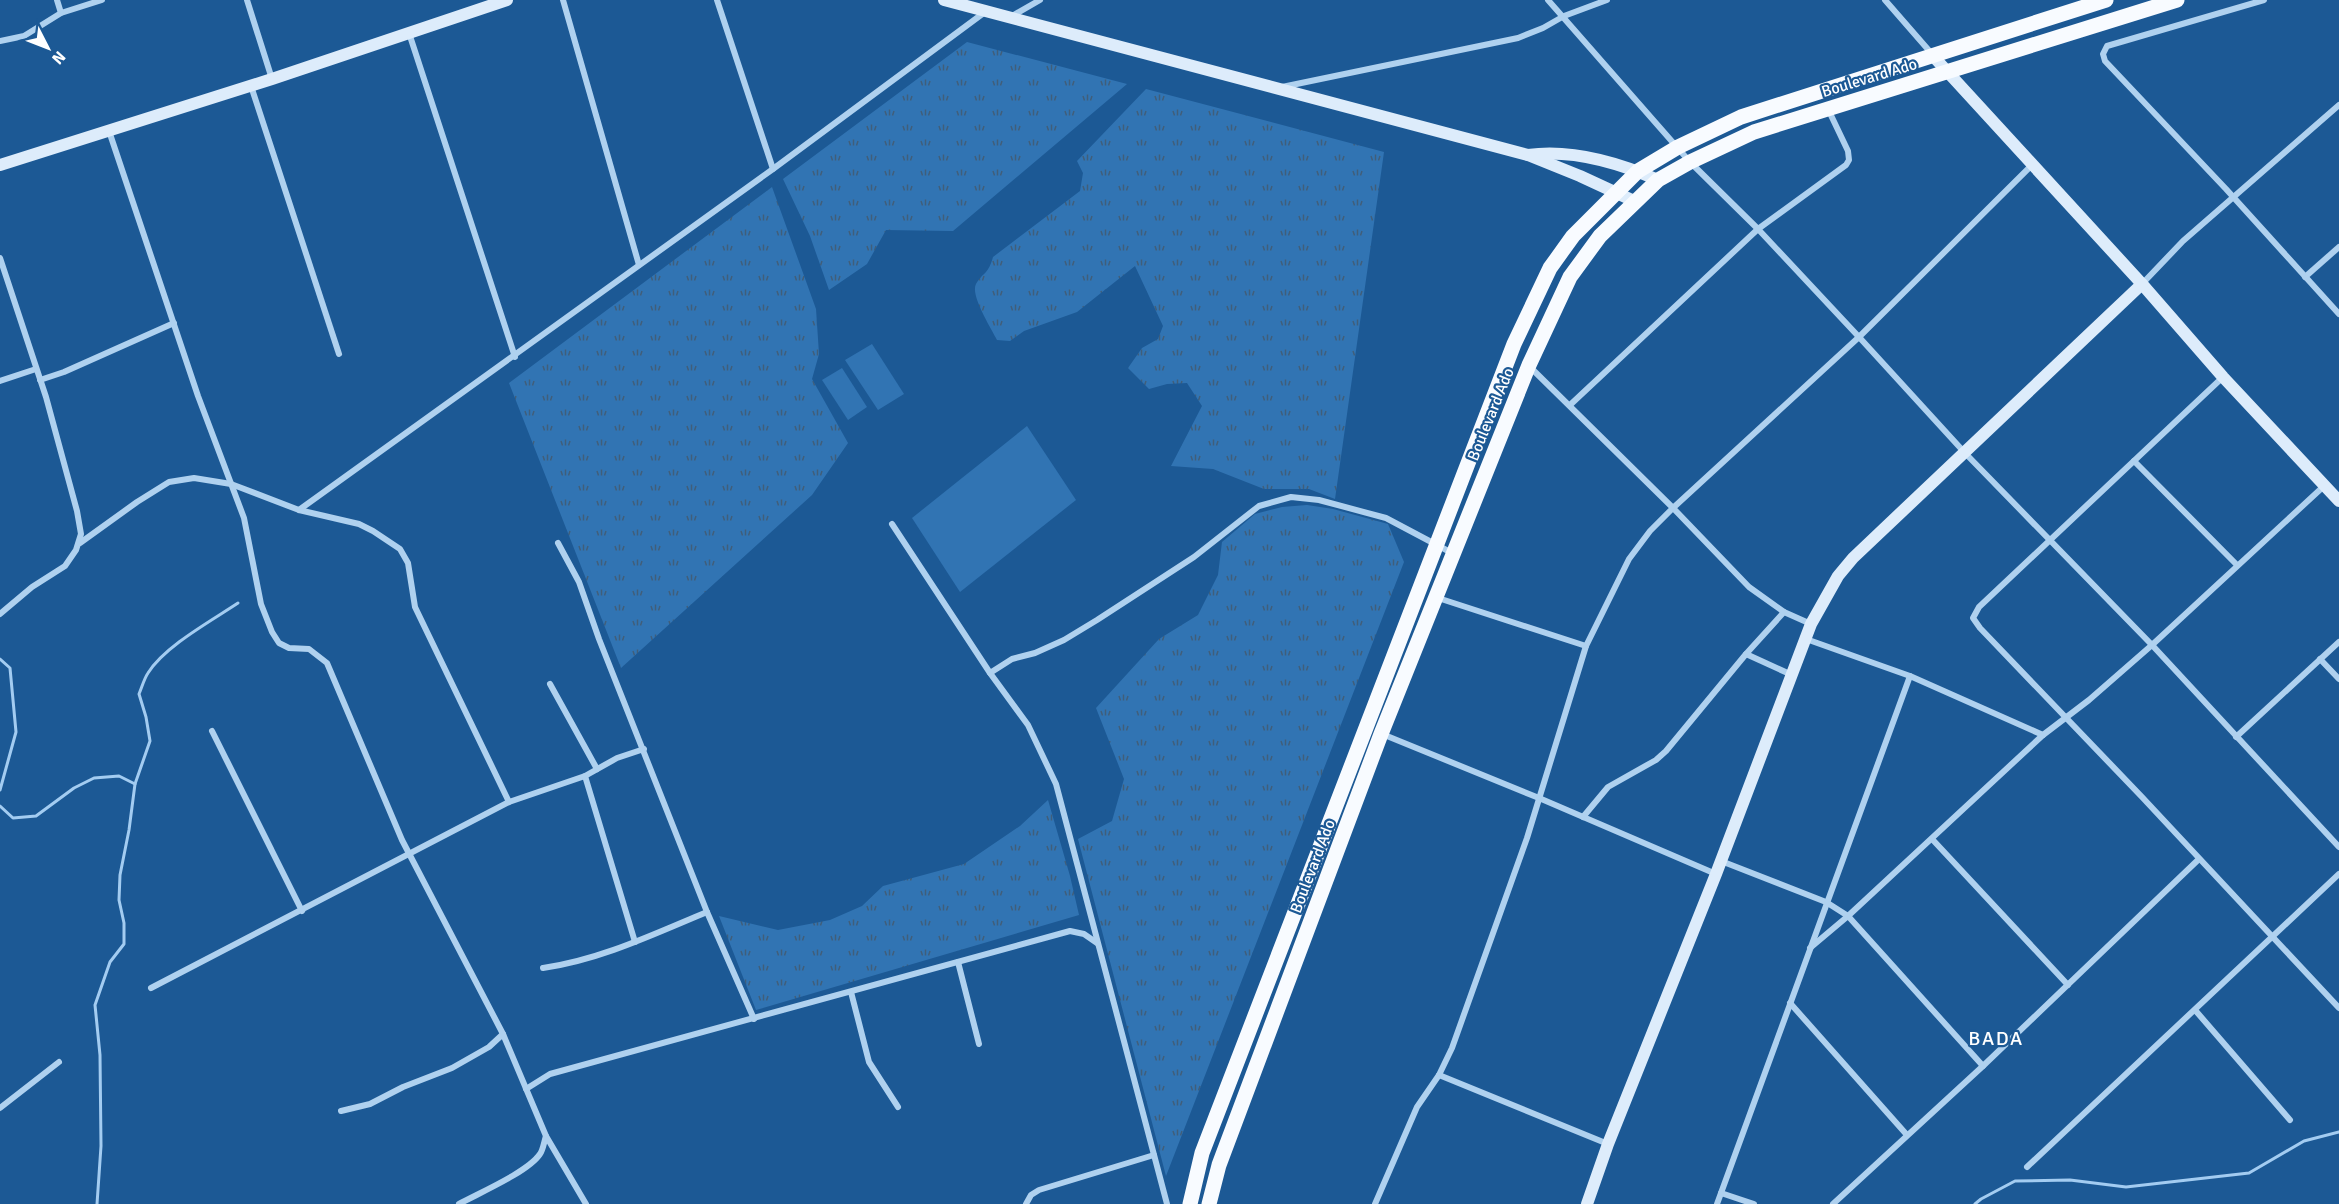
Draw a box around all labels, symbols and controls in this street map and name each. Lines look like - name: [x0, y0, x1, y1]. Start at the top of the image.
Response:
- north arrow: [18, 18, 78, 78]
- text: N: [47, 47, 70, 68]
- street label: Boulevard Ado: [1819, 54, 1919, 102]
- street label: Boulevard Ado: [1463, 365, 1519, 464]
- street label: Boulevard Ado: [1286, 817, 1340, 916]
- district label: BADA: [1968, 1026, 2024, 1051]

